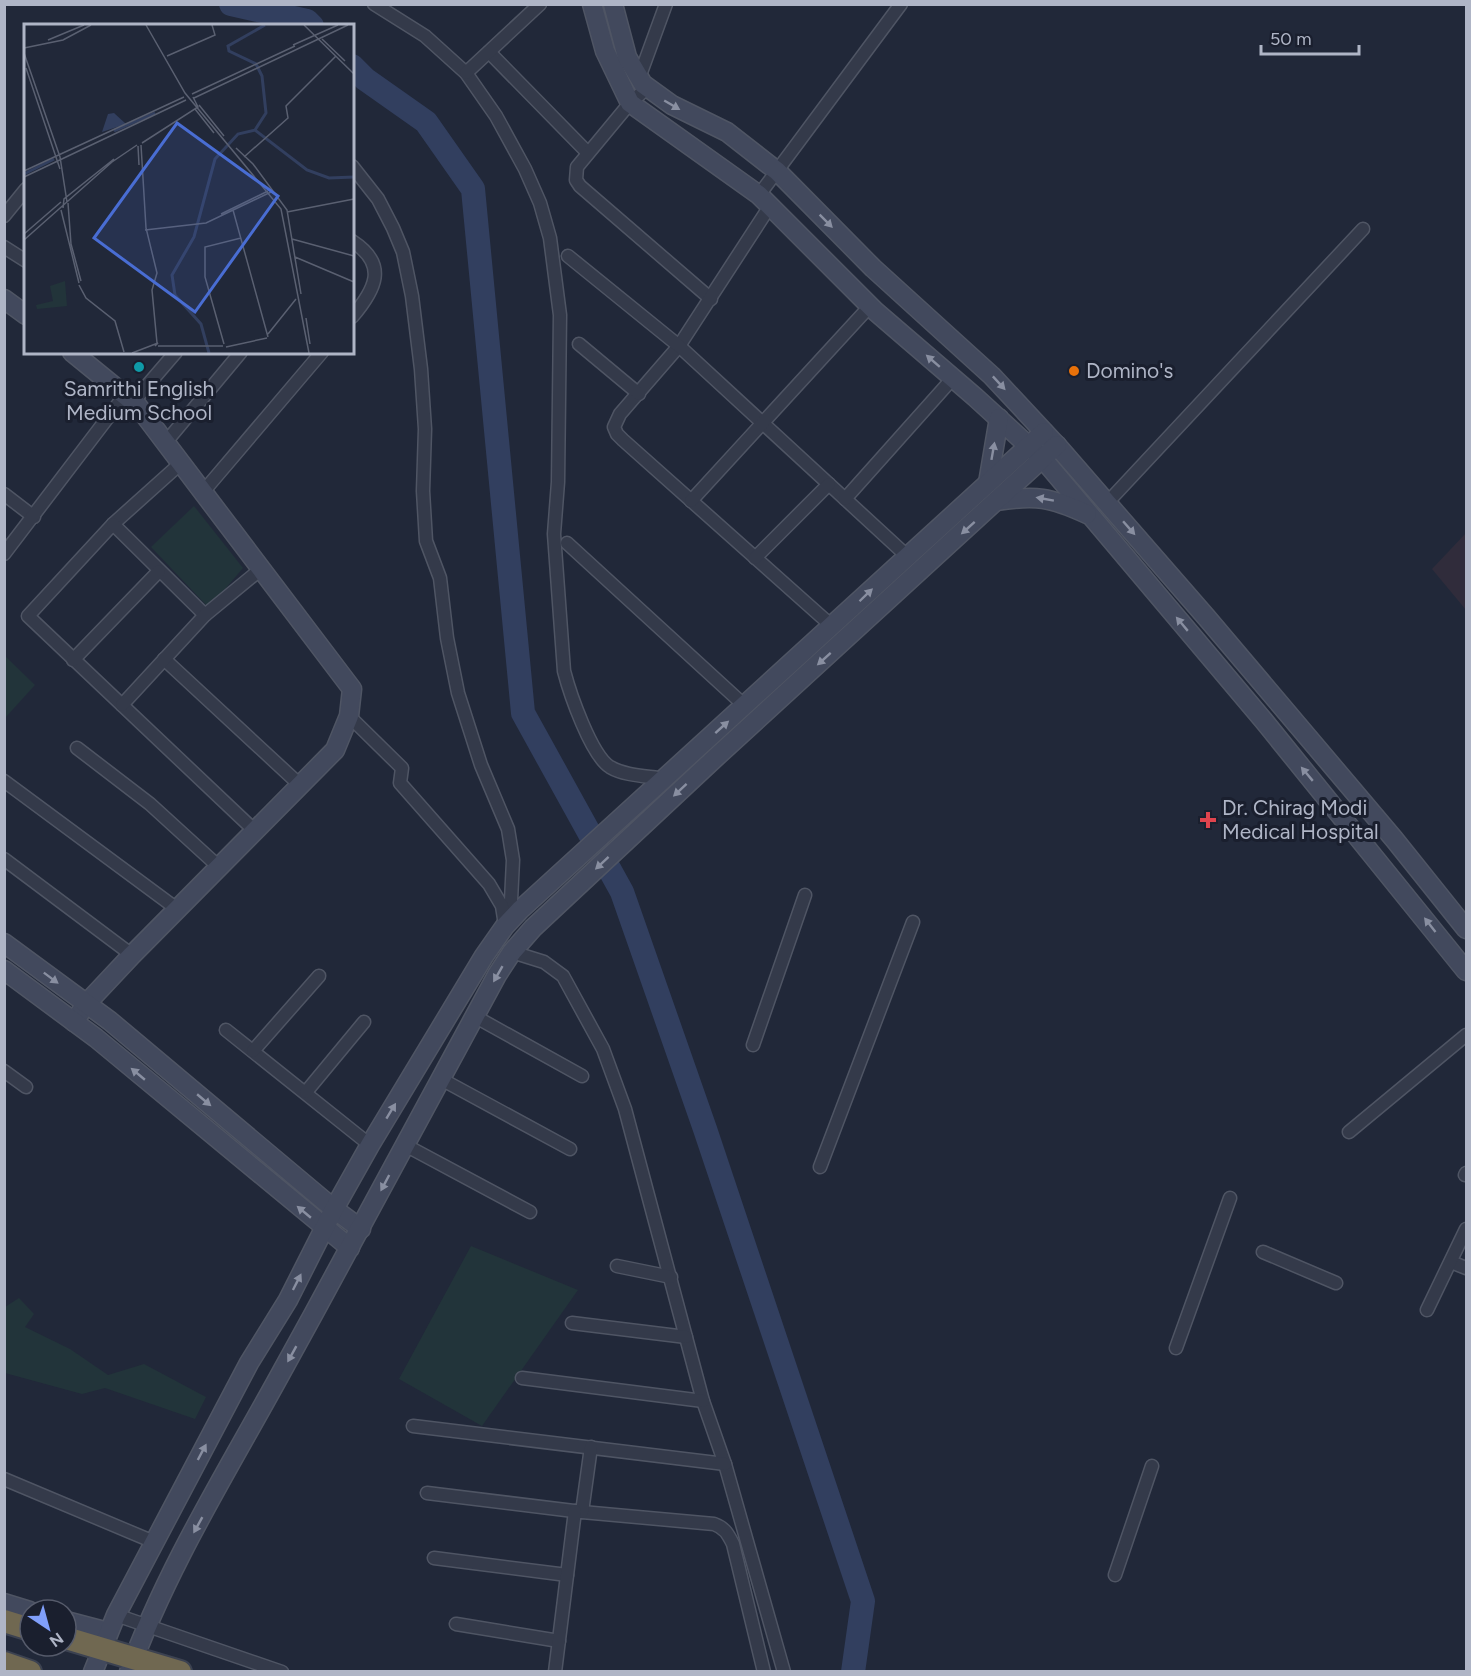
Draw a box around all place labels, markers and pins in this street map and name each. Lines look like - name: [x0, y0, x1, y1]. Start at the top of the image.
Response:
- place label: Domino's: [1086, 358, 1173, 383]
- marker: Samrithi English Medium School: [132, 360, 146, 374]
- marker: Domino's: [1067, 364, 1081, 378]
- place label: Samrithi English Medium School: [64, 376, 214, 425]
- place label: Dr. Chirag Modi Medical Hospital: [1222, 795, 1379, 844]
- marker: Dr. Chirag Modi Medical Hospital: [1199, 811, 1217, 829]

